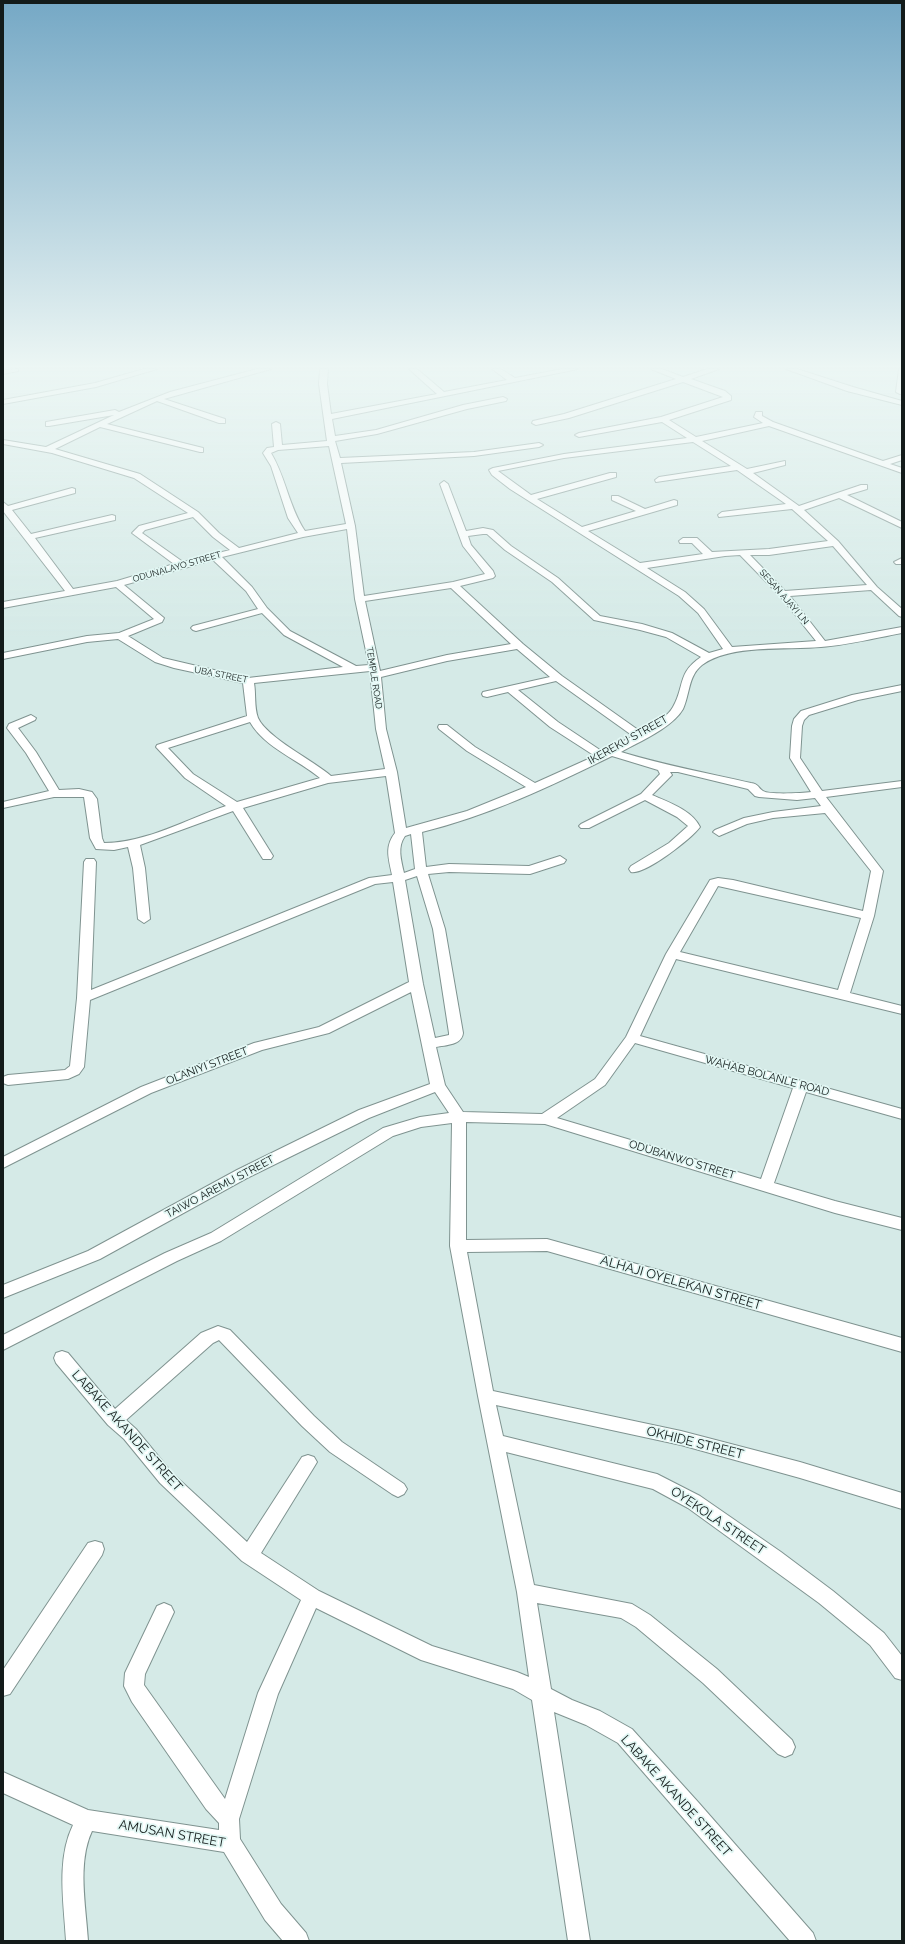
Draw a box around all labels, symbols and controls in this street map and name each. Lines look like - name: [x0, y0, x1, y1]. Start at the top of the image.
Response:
- street label: ODUNALAYO STREET: [132, 549, 222, 585]
- street label: SESAN AJAYI LN: [757, 567, 811, 627]
- street label: TEMPLE ROAD: [364, 646, 384, 710]
- street label: UBA STREET: [193, 665, 249, 685]
- street label: IKEREKU STREET: [586, 713, 670, 767]
- street label: OLANIYI STREET: [164, 1044, 250, 1088]
- street label: WAHAB BOLANLE ROAD: [703, 1053, 831, 1099]
- street label: ODUBANWO STREET: [627, 1138, 737, 1182]
- street label: TAIWO AREMU STREET: [163, 1153, 277, 1221]
- street label: ALHAJI OYELEKAN STREET: [599, 1252, 763, 1314]
- street label: LABAKE AKANDE STREET: [68, 1367, 186, 1495]
- street label: OKHIDE STREET: [645, 1423, 745, 1463]
- street label: OYEKOLA STREET: [668, 1484, 768, 1558]
- street label: LABAKE AKANDE STREET: [617, 1732, 735, 1860]
- street label: AMUSAN STREET: [118, 1817, 226, 1851]

